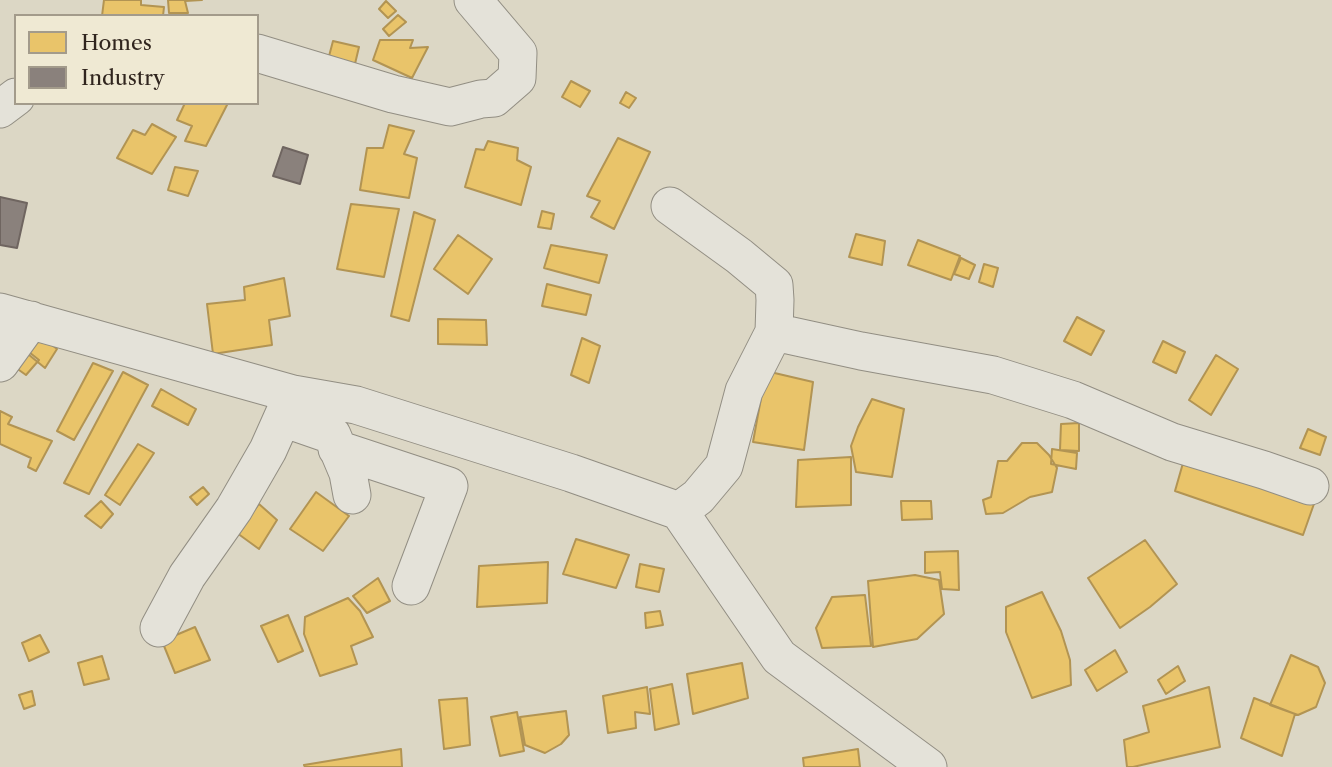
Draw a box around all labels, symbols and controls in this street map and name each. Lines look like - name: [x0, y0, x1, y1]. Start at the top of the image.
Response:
- legend: [14, 14, 259, 105]
- text: Homes: [81, 30, 152, 55]
- text: Industry: [81, 65, 165, 90]

